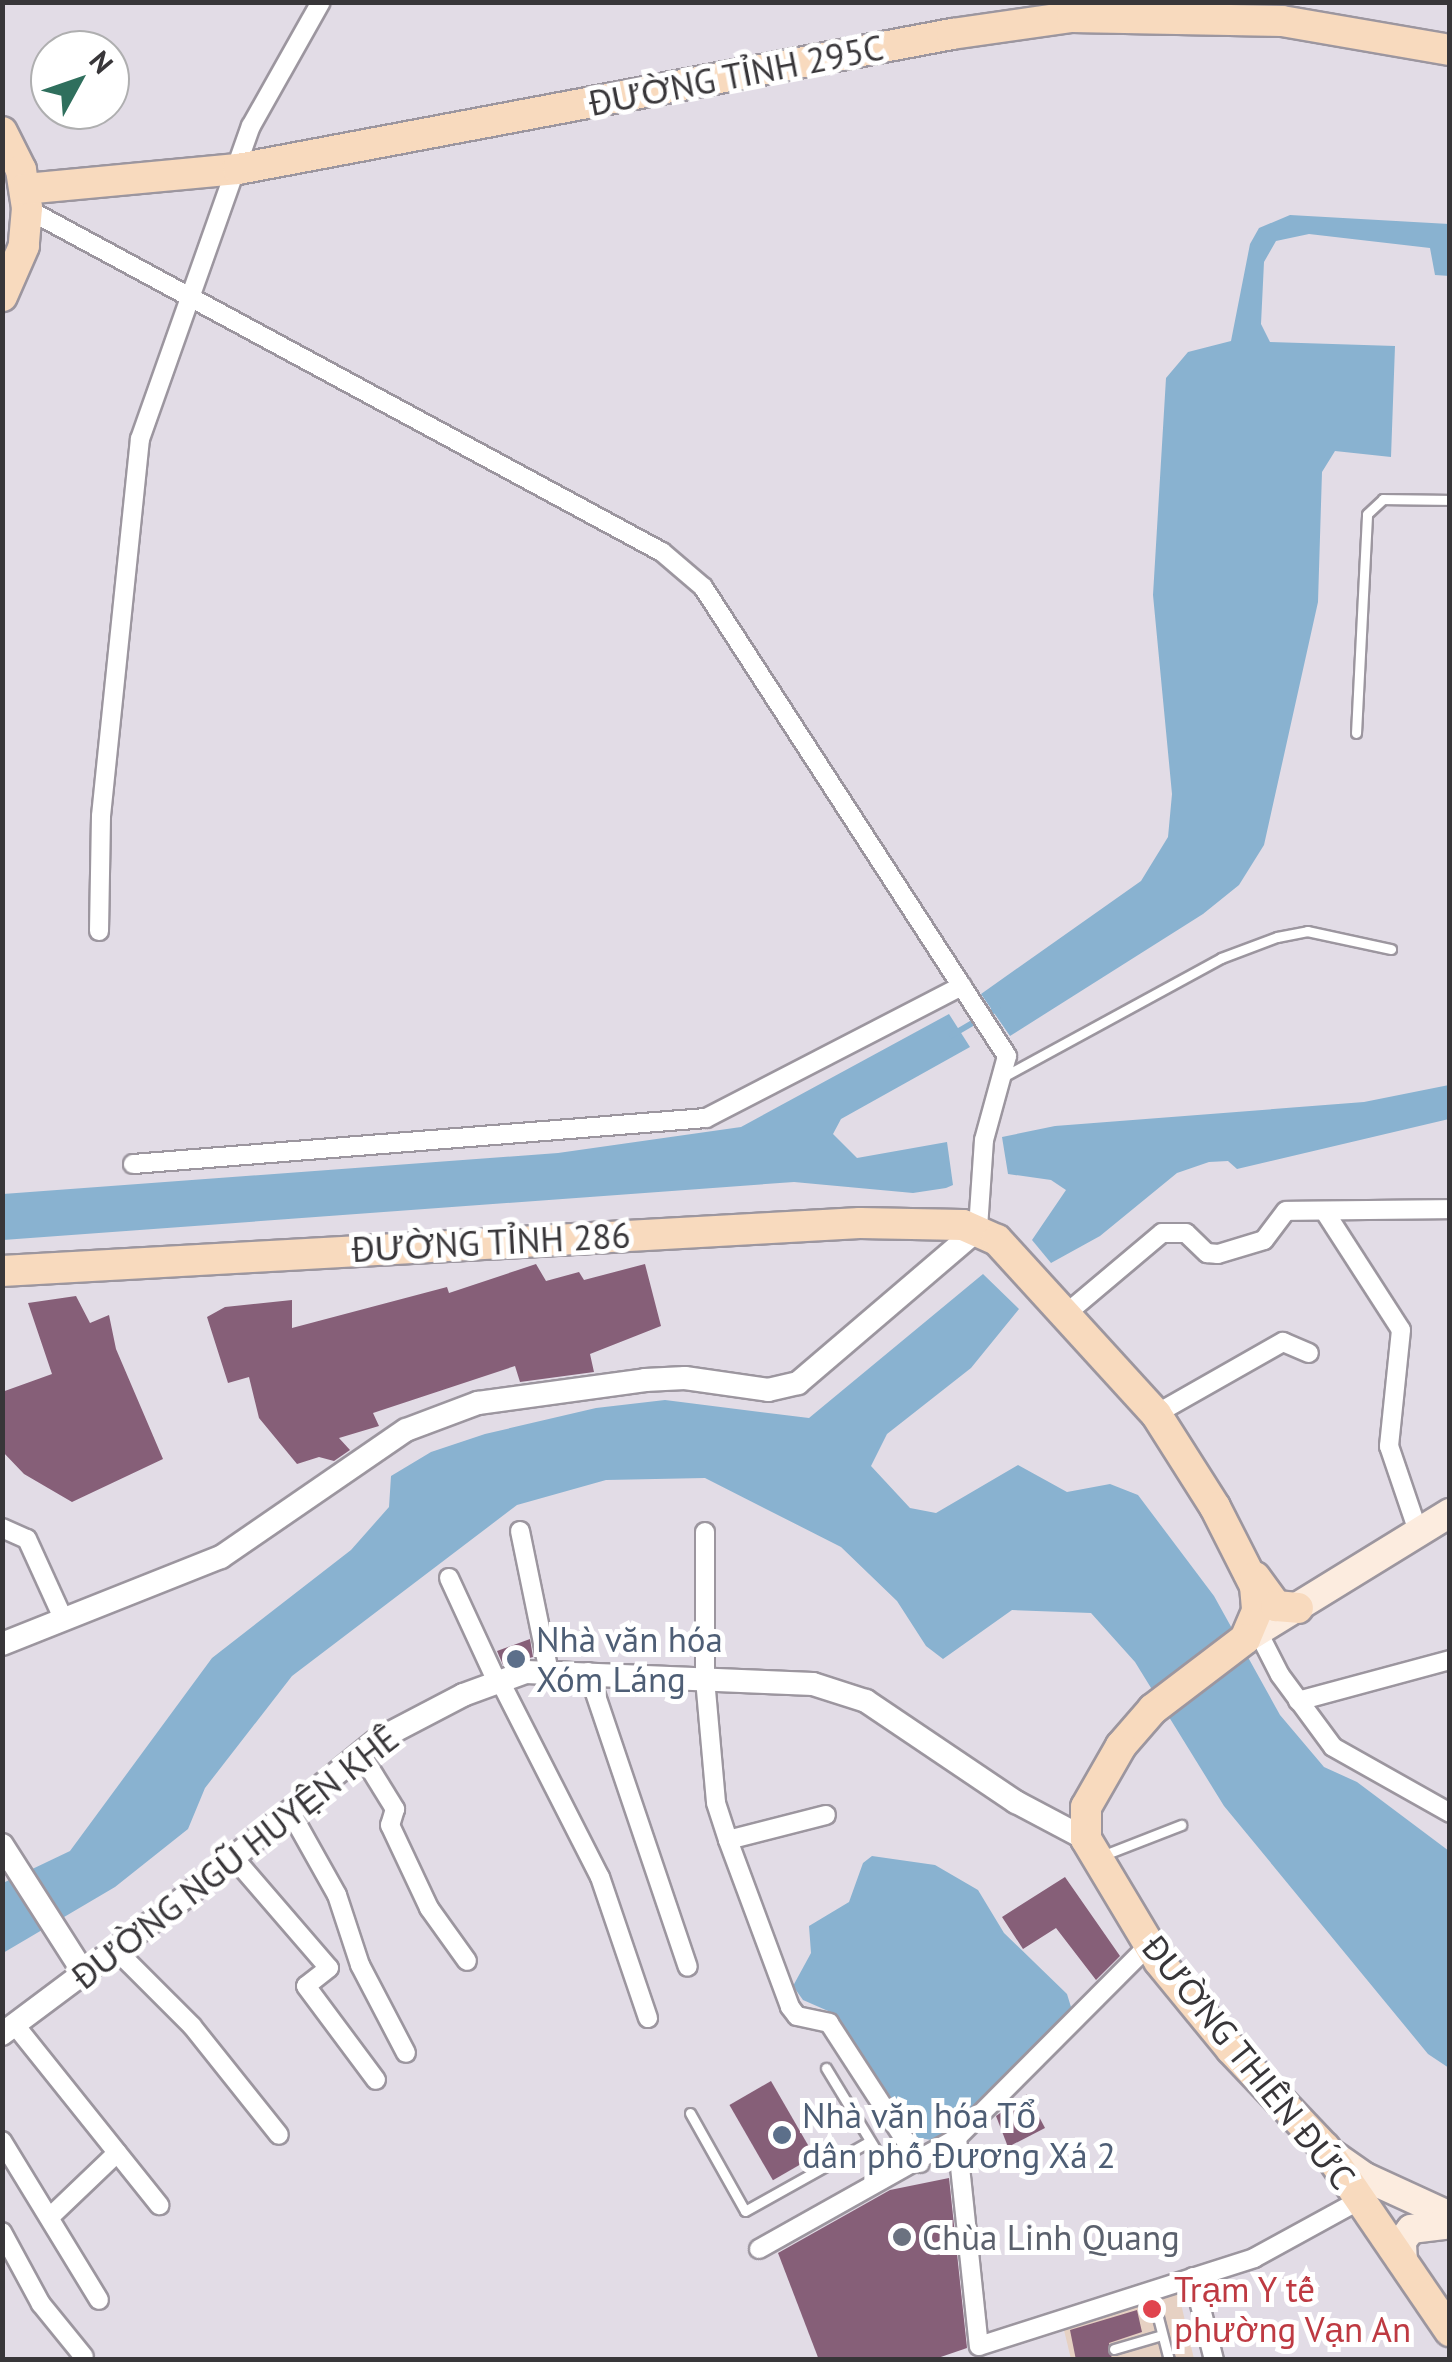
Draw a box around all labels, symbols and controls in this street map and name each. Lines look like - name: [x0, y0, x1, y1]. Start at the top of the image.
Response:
- street label: ĐƯỜNG TỈNH 295C: [585, 26, 887, 124]
- north arrow: [30, 30, 130, 130]
- text: N: [82, 43, 122, 81]
- street label: ĐƯỜNG TỈNH 286: [350, 1214, 632, 1270]
- place label: Nhà văn hóa Xóm Láng: [536, 1618, 723, 1700]
- marker: Nhà văn hóa Xóm Láng: [505, 1648, 527, 1670]
- street label: ĐƯỜNG NGŨ HUYỆN KHÊ: [63, 1717, 407, 1997]
- street label: ĐƯỜNG THIÊN ĐỨC: [1134, 1926, 1364, 2198]
- place label: Nhà văn hóa Tổ dân phố Đương Xá 2: [802, 2094, 1117, 2176]
- marker: Nhà văn hóa Tổ dân phố Đương Xá 2: [771, 2124, 793, 2146]
- place label: Chùa Linh Quang: [922, 2216, 1180, 2258]
- marker: Chùa Linh Quang: [891, 2226, 913, 2248]
- place label: Trạm Y tế phường Vạn An: [1174, 2268, 1413, 2350]
- marker: Trạm Y tế phường Vạn An: [1139, 2296, 1165, 2322]

